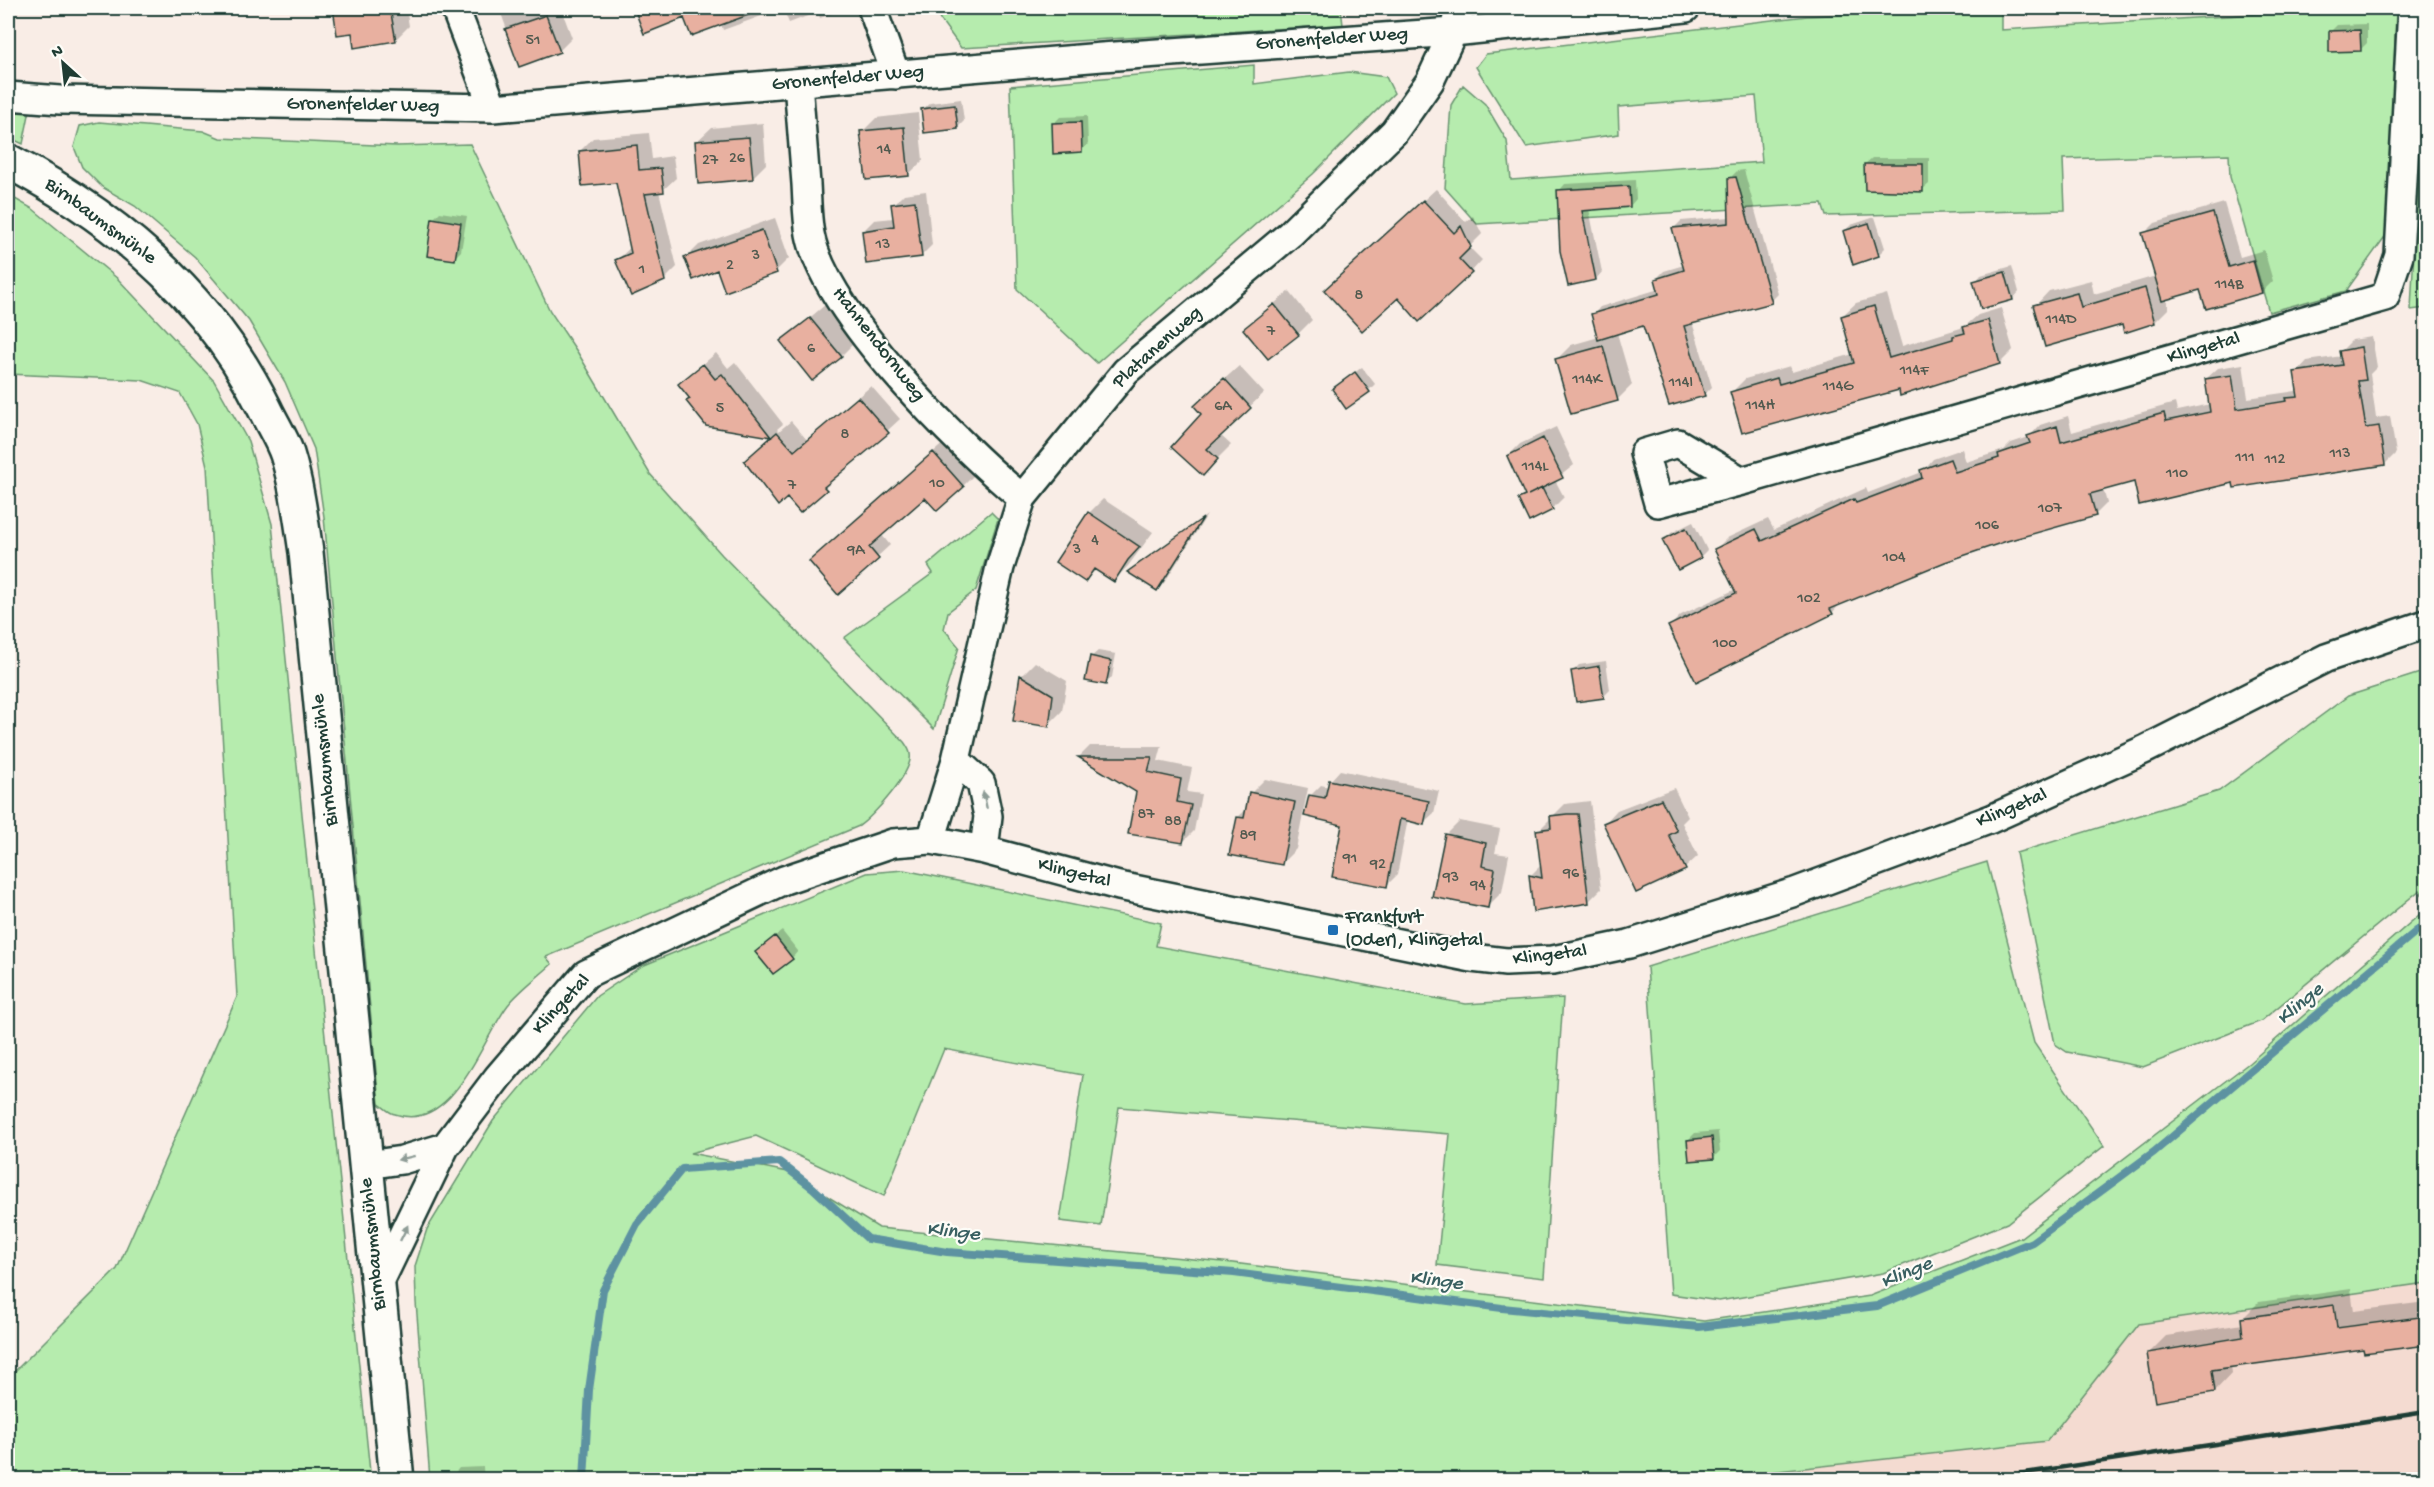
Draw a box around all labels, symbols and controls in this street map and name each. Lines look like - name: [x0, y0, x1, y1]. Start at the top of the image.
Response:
- street label: Gronenfelder Weg: [1255, 23, 1409, 57]
- house number: 51: [526, 32, 540, 51]
- north arrow: [33, 33, 93, 93]
- text: N: [49, 42, 67, 64]
- street label: Gronenfelder Weg: [771, 61, 925, 97]
- street label: Gronenfelder Weg: [286, 93, 440, 119]
- house number: 14: [876, 141, 891, 160]
- house number: 26: [729, 150, 746, 169]
- house number: 27: [702, 152, 719, 171]
- street label: Birnbaumsmühle: [39, 173, 161, 271]
- house number: 13: [875, 236, 890, 255]
- house number: 3: [751, 247, 760, 266]
- house number: 2: [726, 257, 734, 276]
- house number: 1: [638, 261, 645, 280]
- house number: 114B: [2214, 276, 2244, 295]
- street label: Hahnendornweg: [826, 283, 930, 407]
- house number: 8: [1355, 287, 1364, 306]
- street label: Platanenweg: [1108, 302, 1207, 395]
- house number: 114D: [2045, 311, 2077, 330]
- house number: 7: [1266, 323, 1276, 342]
- street label: Klingetal: [2165, 328, 2243, 370]
- house number: 6: [807, 340, 816, 359]
- house number: 114F: [1899, 362, 1929, 381]
- house number: 114K: [1571, 371, 1604, 390]
- house number: 114I: [1668, 374, 1693, 393]
- house number: 114G: [1822, 378, 1854, 397]
- house number: 114H: [1744, 397, 1776, 416]
- house number: 6A: [1214, 398, 1233, 417]
- house number: 5: [716, 400, 724, 419]
- house number: 8: [841, 426, 850, 445]
- house number: 113: [2328, 445, 2351, 464]
- house number: 111: [2234, 449, 2255, 468]
- house number: 112: [2264, 451, 2286, 470]
- house number: 114L: [1521, 458, 1549, 477]
- house number: 110: [2165, 465, 2188, 484]
- house number: 10: [928, 475, 945, 494]
- house number: 7: [787, 477, 797, 496]
- house number: 107: [2037, 500, 2063, 519]
- house number: 106: [1974, 517, 2000, 536]
- house number: 4: [1091, 532, 1099, 551]
- house number: 3: [1072, 541, 1081, 560]
- house number: 9A: [846, 542, 866, 561]
- house number: 104: [1881, 549, 1906, 568]
- house number: 102: [1796, 590, 1821, 609]
- house number: 100: [1712, 635, 1737, 654]
- street label: Birnbaumsmühle: [308, 692, 344, 828]
- street label: Klingetal: [1973, 784, 2051, 834]
- one-way arrow: [980, 790, 989, 809]
- house number: 87: [1137, 806, 1155, 825]
- house number: 88: [1164, 813, 1182, 832]
- house number: 89: [1240, 827, 1256, 846]
- house number: 91: [1342, 850, 1357, 869]
- street label: Klingetal: [1035, 854, 1113, 894]
- house number: 92: [1369, 856, 1386, 875]
- house number: 96: [1562, 865, 1580, 884]
- house number: 93: [1442, 869, 1459, 888]
- house number: 94: [1469, 877, 1486, 896]
- place label: Frankfurt (Oder), Klingetal: [1344, 907, 1483, 953]
- marker: Frankfurt (Oder), Klingetal: [1326, 923, 1340, 937]
- street label: Klingetal: [1512, 940, 1588, 972]
- street label: Klingetal: [528, 970, 596, 1040]
- water label: Klinge: [2272, 977, 2330, 1032]
- one-way arrow: [397, 1154, 415, 1164]
- street label: Birnbaumsmühle: [356, 1176, 392, 1312]
- water label: Klinge: [925, 1218, 982, 1248]
- one-way arrow: [399, 1225, 409, 1242]
- water label: Klinge: [1877, 1252, 1938, 1296]
- water label: Klinge: [1408, 1266, 1465, 1298]

